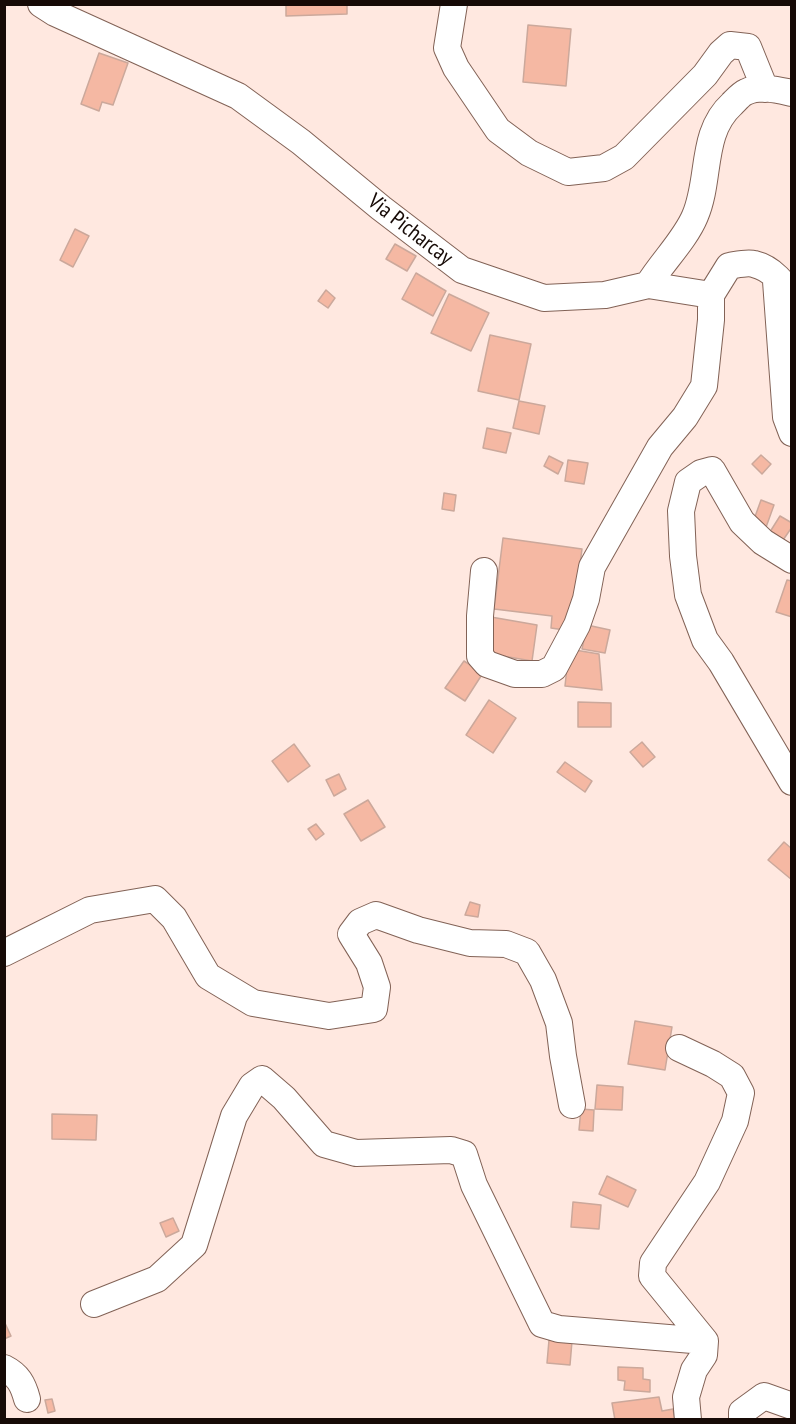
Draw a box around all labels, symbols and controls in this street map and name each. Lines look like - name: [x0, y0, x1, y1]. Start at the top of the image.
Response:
- street label: Via Picharcay: [362, 189, 458, 271]

